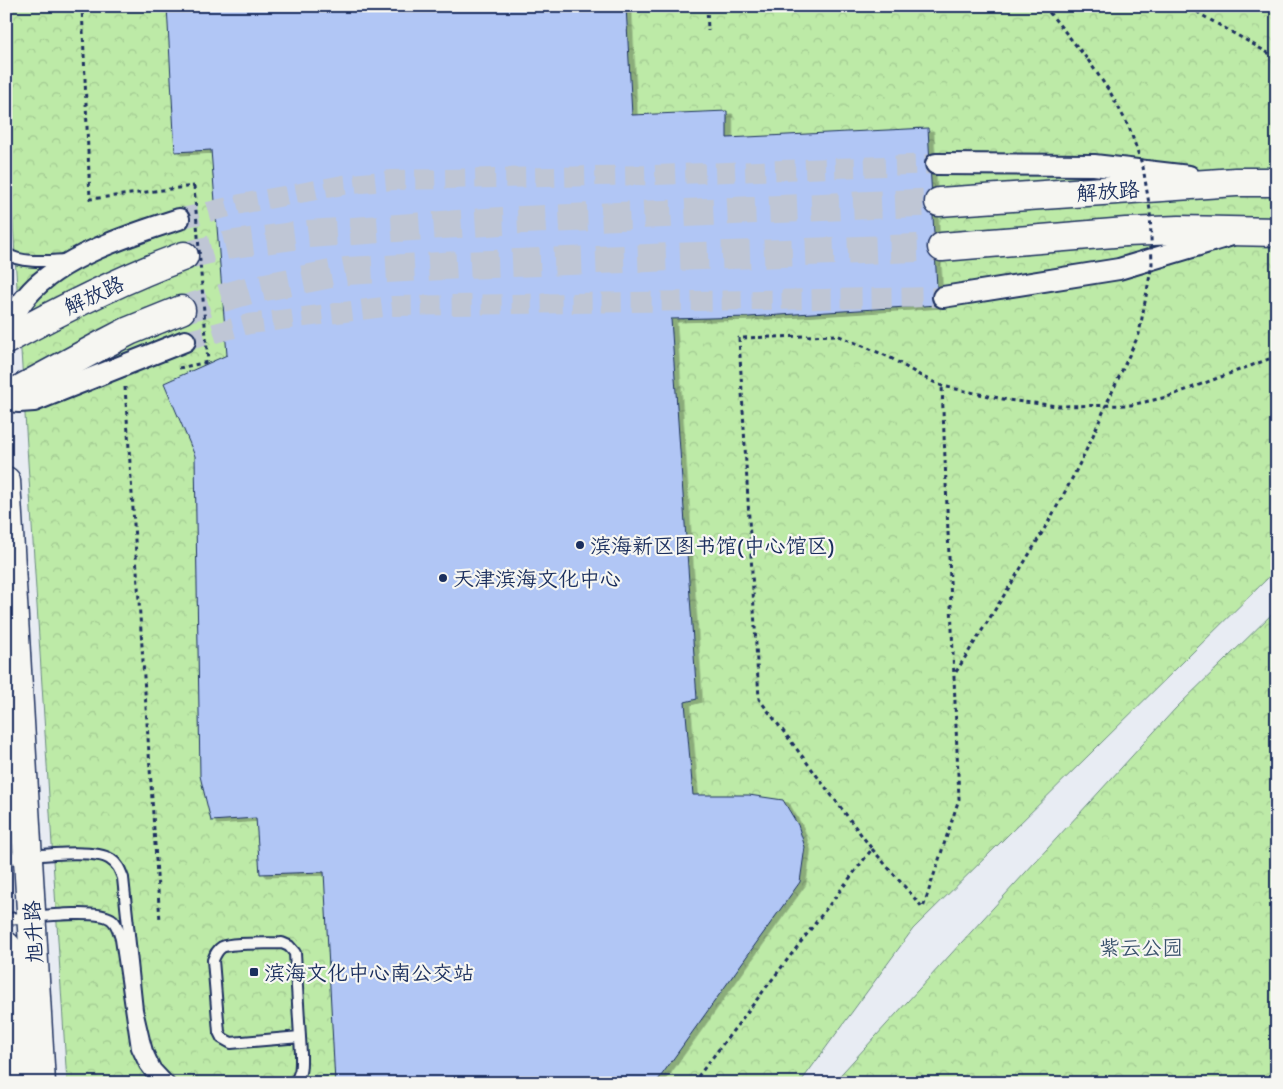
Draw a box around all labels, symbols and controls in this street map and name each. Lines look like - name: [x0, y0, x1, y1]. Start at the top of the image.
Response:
- street label: 解放路: [1076, 176, 1140, 206]
- street label: 解放路: [60, 270, 128, 320]
- place label: 滨海新区图书馆(中心馆区): [590, 533, 835, 558]
- marker: 滨海新区图书馆(中心馆区): [574, 539, 586, 551]
- place label: 天津滨海文化中心: [453, 566, 621, 591]
- marker: 天津滨海文化中心: [437, 572, 449, 584]
- street label: 旭升路: [19, 900, 47, 964]
- park label: 紫云公园: [1099, 935, 1183, 960]
- place label: 滨海文化中心南公交站: [264, 960, 474, 985]
- marker: 滨海文化中心南公交站: [248, 966, 260, 978]

